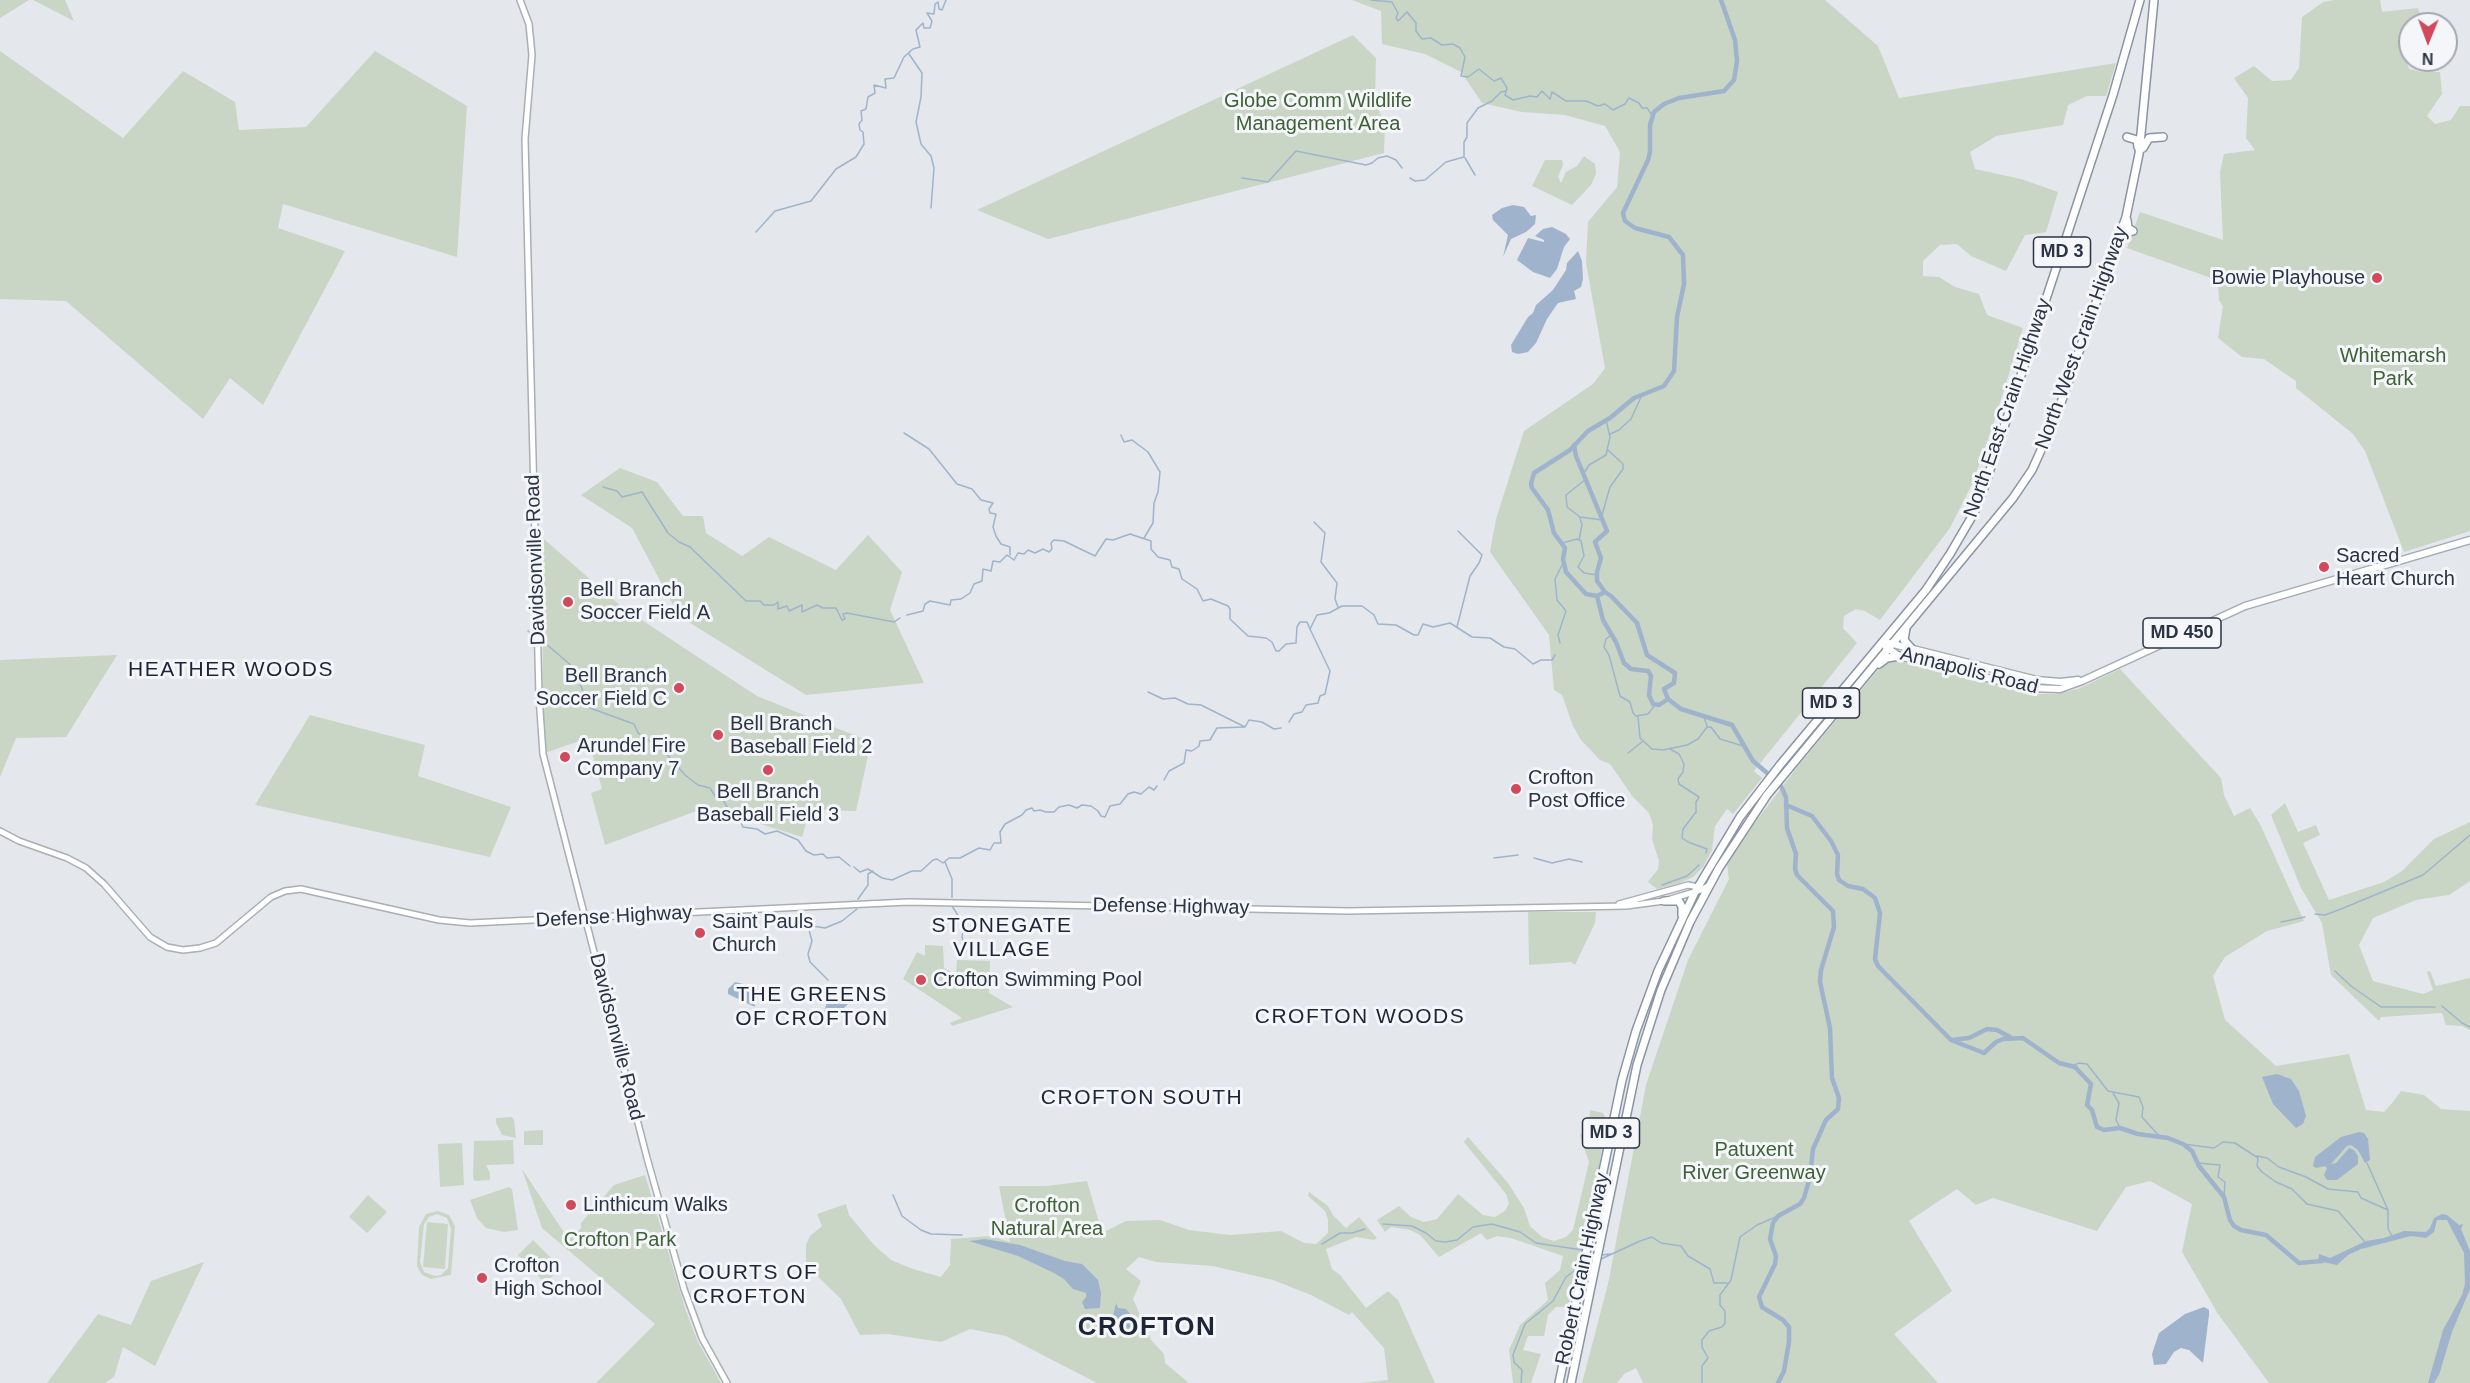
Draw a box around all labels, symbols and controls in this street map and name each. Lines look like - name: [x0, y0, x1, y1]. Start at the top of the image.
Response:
- north arrow: [2398, 12, 2458, 72]
- text: N: [2422, 50, 2434, 67]
- park label: Globe Comm Wildlife Management Area: [1224, 89, 1412, 136]
- street label: North West Crain Highway: [2030, 223, 2134, 453]
- road number: MD 3: [2034, 237, 2090, 267]
- place label: Bowie Playhouse: [2212, 266, 2365, 290]
- marker: Bowie Playhouse: [2370, 271, 2384, 285]
- street label: North East Crain Highway: [1959, 295, 2057, 521]
- park label: Whitemarsh Park: [2340, 344, 2446, 391]
- street label: Davidsonville Road: [521, 474, 551, 646]
- place label: Sacred Heart Church: [2336, 544, 2455, 591]
- marker: Sacred Heart Church: [2317, 560, 2331, 574]
- place label: Bell Branch Soccer Field A: [580, 578, 710, 625]
- marker: Bell Branch Soccer Field A: [561, 595, 575, 609]
- road number: MD 450: [2143, 618, 2221, 648]
- street label: Annapolis Road: [1898, 642, 2040, 700]
- district label: HEATHER WOODS: [128, 657, 334, 683]
- place label: Bell Branch Soccer Field C: [536, 664, 667, 711]
- marker: Bell Branch Soccer Field C: [672, 681, 686, 695]
- road number: MD 3: [1802, 688, 1860, 718]
- place label: Bell Branch Baseball Field 2: [730, 712, 872, 759]
- marker: Bell Branch Baseball Field 2: [711, 728, 725, 742]
- place label: Arundel Fire Company 7: [577, 734, 686, 781]
- marker: Arundel Fire Company 7: [558, 750, 572, 764]
- marker: Bell Branch Baseball Field 3: [761, 763, 775, 777]
- place label: Crofton Post Office: [1528, 766, 1625, 813]
- place label: Bell Branch Baseball Field 3: [697, 780, 839, 827]
- marker: Crofton Post Office: [1509, 782, 1523, 796]
- street label: Defense Highway: [1092, 894, 1250, 920]
- street label: Defense Highway: [535, 901, 693, 933]
- place label: Saint Pauls Church: [712, 910, 813, 957]
- district label: STONEGATE VILLAGE: [931, 913, 1073, 963]
- marker: Saint Pauls Church: [693, 926, 707, 940]
- street label: Davidsonville Road: [584, 951, 648, 1123]
- place label: Crofton Swimming Pool: [933, 968, 1142, 992]
- marker: Crofton Swimming Pool: [914, 973, 928, 987]
- district label: THE GREENS OF CROFTON: [735, 982, 889, 1032]
- district label: CROFTON WOODS: [1255, 1004, 1465, 1030]
- district label: CROFTON SOUTH: [1041, 1085, 1243, 1111]
- road number: MD 3: [1582, 1118, 1640, 1148]
- park label: Patuxent River Greenway: [1682, 1138, 1826, 1185]
- street label: Robert Crain Highway: [1551, 1171, 1615, 1367]
- place label: Linthicum Walks: [583, 1193, 728, 1217]
- park label: Crofton Natural Area: [991, 1194, 1103, 1241]
- marker: Linthicum Walks: [564, 1198, 578, 1212]
- park label: Crofton Park: [564, 1228, 676, 1252]
- place label: Crofton High School: [494, 1254, 602, 1301]
- district label: COURTS OF CROFTON: [682, 1260, 818, 1310]
- marker: Crofton High School: [475, 1271, 489, 1285]
- district label: CROFTON: [1078, 1312, 1216, 1344]

